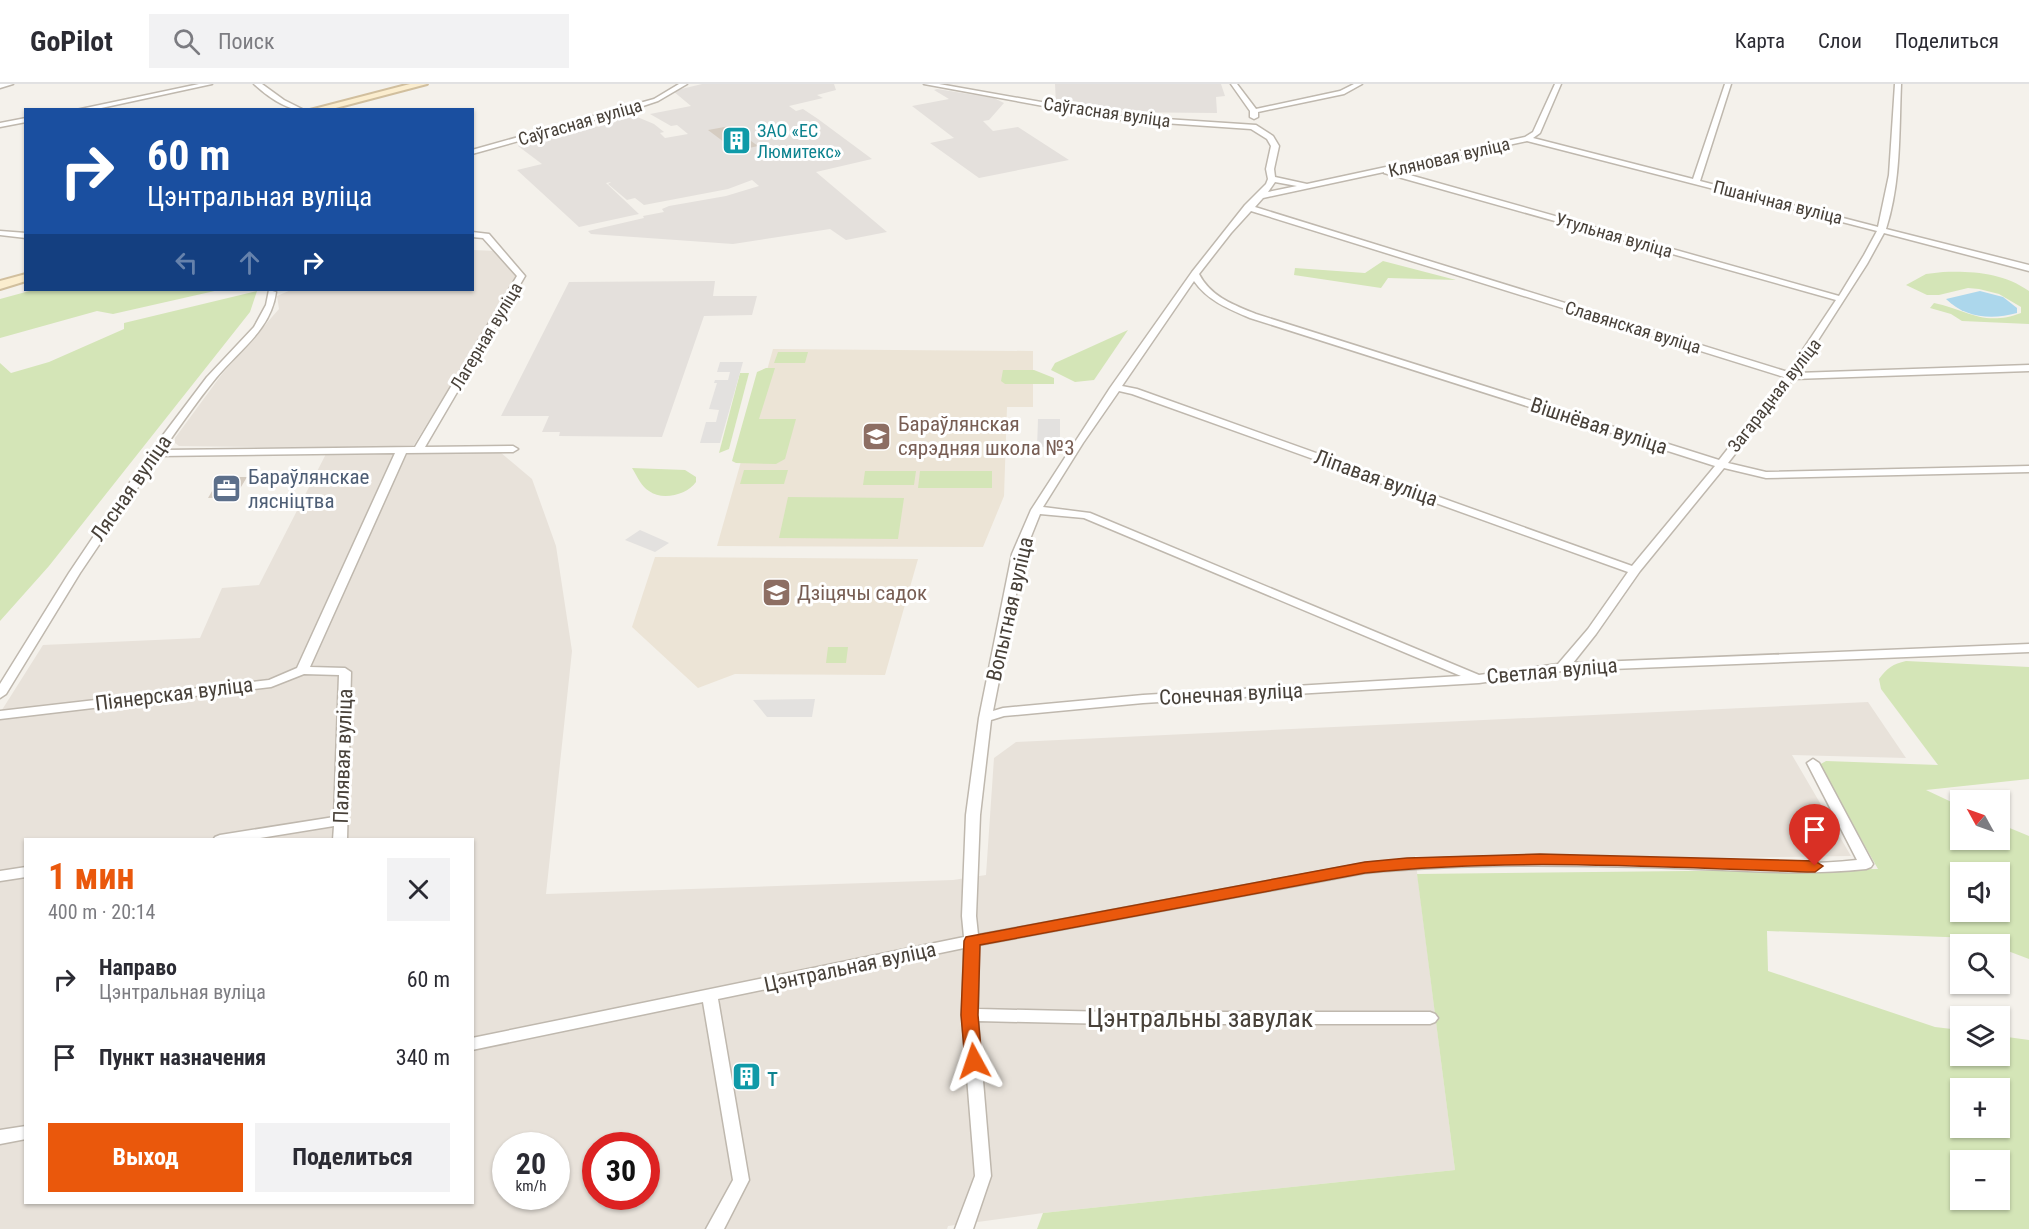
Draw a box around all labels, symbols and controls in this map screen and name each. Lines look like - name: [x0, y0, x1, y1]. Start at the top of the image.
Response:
- search box: [149, 14, 569, 68]
- text: GoPilot: [30, 25, 113, 58]
- icon: search: [170, 25, 203, 58]
- text: Поиск: [218, 29, 275, 54]
- text: Карта: [1735, 29, 1785, 53]
- text: Слои: [1818, 29, 1862, 53]
- text: Поделиться: [1895, 29, 1999, 53]
- street label: Саўгасная вуліца: [1042, 93, 1172, 131]
- street label: Саўгасная вуліца: [516, 94, 644, 150]
- place label: ЗАО «ЕС Люмитекс»: [757, 120, 841, 162]
- building icon: ЗАО «ЕС Люмитекс»: [720, 124, 752, 156]
- text: 60 m: [147, 131, 230, 180]
- icon: right: [48, 132, 126, 210]
- street label: Кляновая вуліца: [1386, 133, 1512, 181]
- street label: Пшанічная вуліца: [1711, 176, 1845, 228]
- text: Цэнтральная вуліца: [147, 181, 372, 213]
- street label: Утульная вуліца: [1553, 208, 1675, 262]
- icon: left: [170, 246, 203, 279]
- icon: ahead: [233, 246, 266, 279]
- icon: right: [296, 246, 329, 279]
- street label: Лагерная вуліца: [446, 278, 526, 394]
- street label: Славянская вуліца: [1563, 296, 1703, 358]
- street label: Загарадная вуліца: [1723, 334, 1825, 456]
- street label: Вішнёвая вуліца: [1527, 393, 1671, 459]
- place label: Бараўлянская сярэдняя школа №3: [898, 412, 1075, 460]
- school or university icon: Бараўлянская сярэдняя школа №3: [861, 420, 893, 452]
- street label: Лясная вуліца: [86, 430, 176, 546]
- street label: Ліпавая вуліца: [1311, 445, 1441, 511]
- place label: Бараўлянскае лясніцтва: [248, 465, 370, 513]
- office icon: Бараўлянскае лясніцтва: [211, 473, 243, 505]
- street label: Вопытная вуліца: [982, 535, 1038, 683]
- school or university icon: Дзіцячы садок: [760, 577, 792, 609]
- place label: Дзіцячы садок: [797, 581, 927, 605]
- street label: Светлая вуліца: [1485, 653, 1619, 689]
- street label: Піянерская вуліца: [94, 672, 254, 716]
- street label: Сонечная вуліца: [1158, 678, 1304, 710]
- street label: Палявая вуліца: [329, 688, 357, 824]
- north arrow: [1950, 790, 2010, 850]
- map controls: [1950, 790, 2010, 1210]
- pin: [1789, 804, 1840, 866]
- icon: arrive: [1798, 813, 1831, 846]
- text: 1 мин: [48, 856, 134, 898]
- button: close: [387, 858, 450, 921]
- button: sound: [1950, 862, 2010, 922]
- text: 400 m · 20:14: [48, 900, 155, 924]
- button: search: [1950, 934, 2010, 994]
- street label: Цэнтральная вуліца: [762, 937, 938, 997]
- text: Направо: [99, 955, 177, 980]
- icon: right: [48, 963, 81, 996]
- text: 60 m: [407, 967, 450, 992]
- text: Цэнтральная вуліца: [99, 980, 266, 1004]
- street label: Цэнтральны завулак: [1087, 1003, 1314, 1033]
- button: layers: [1950, 1006, 2010, 1066]
- position arrow: [942, 1029, 1006, 1093]
- icon: arrive: [48, 1041, 81, 1074]
- text: Пункт назначения: [99, 1045, 266, 1070]
- text: 340 m: [396, 1045, 450, 1070]
- building icon: т: [730, 1061, 762, 1093]
- place label: т: [767, 1062, 778, 1092]
- button: +: [1950, 1078, 2010, 1138]
- button: Выход: [48, 1123, 243, 1192]
- button: Поделиться: [255, 1123, 450, 1192]
- speed limit sign: 30: [582, 1132, 660, 1210]
- text: 20: [516, 1146, 546, 1181]
- button: −: [1950, 1150, 2010, 1210]
- text: km/h: [516, 1177, 546, 1195]

